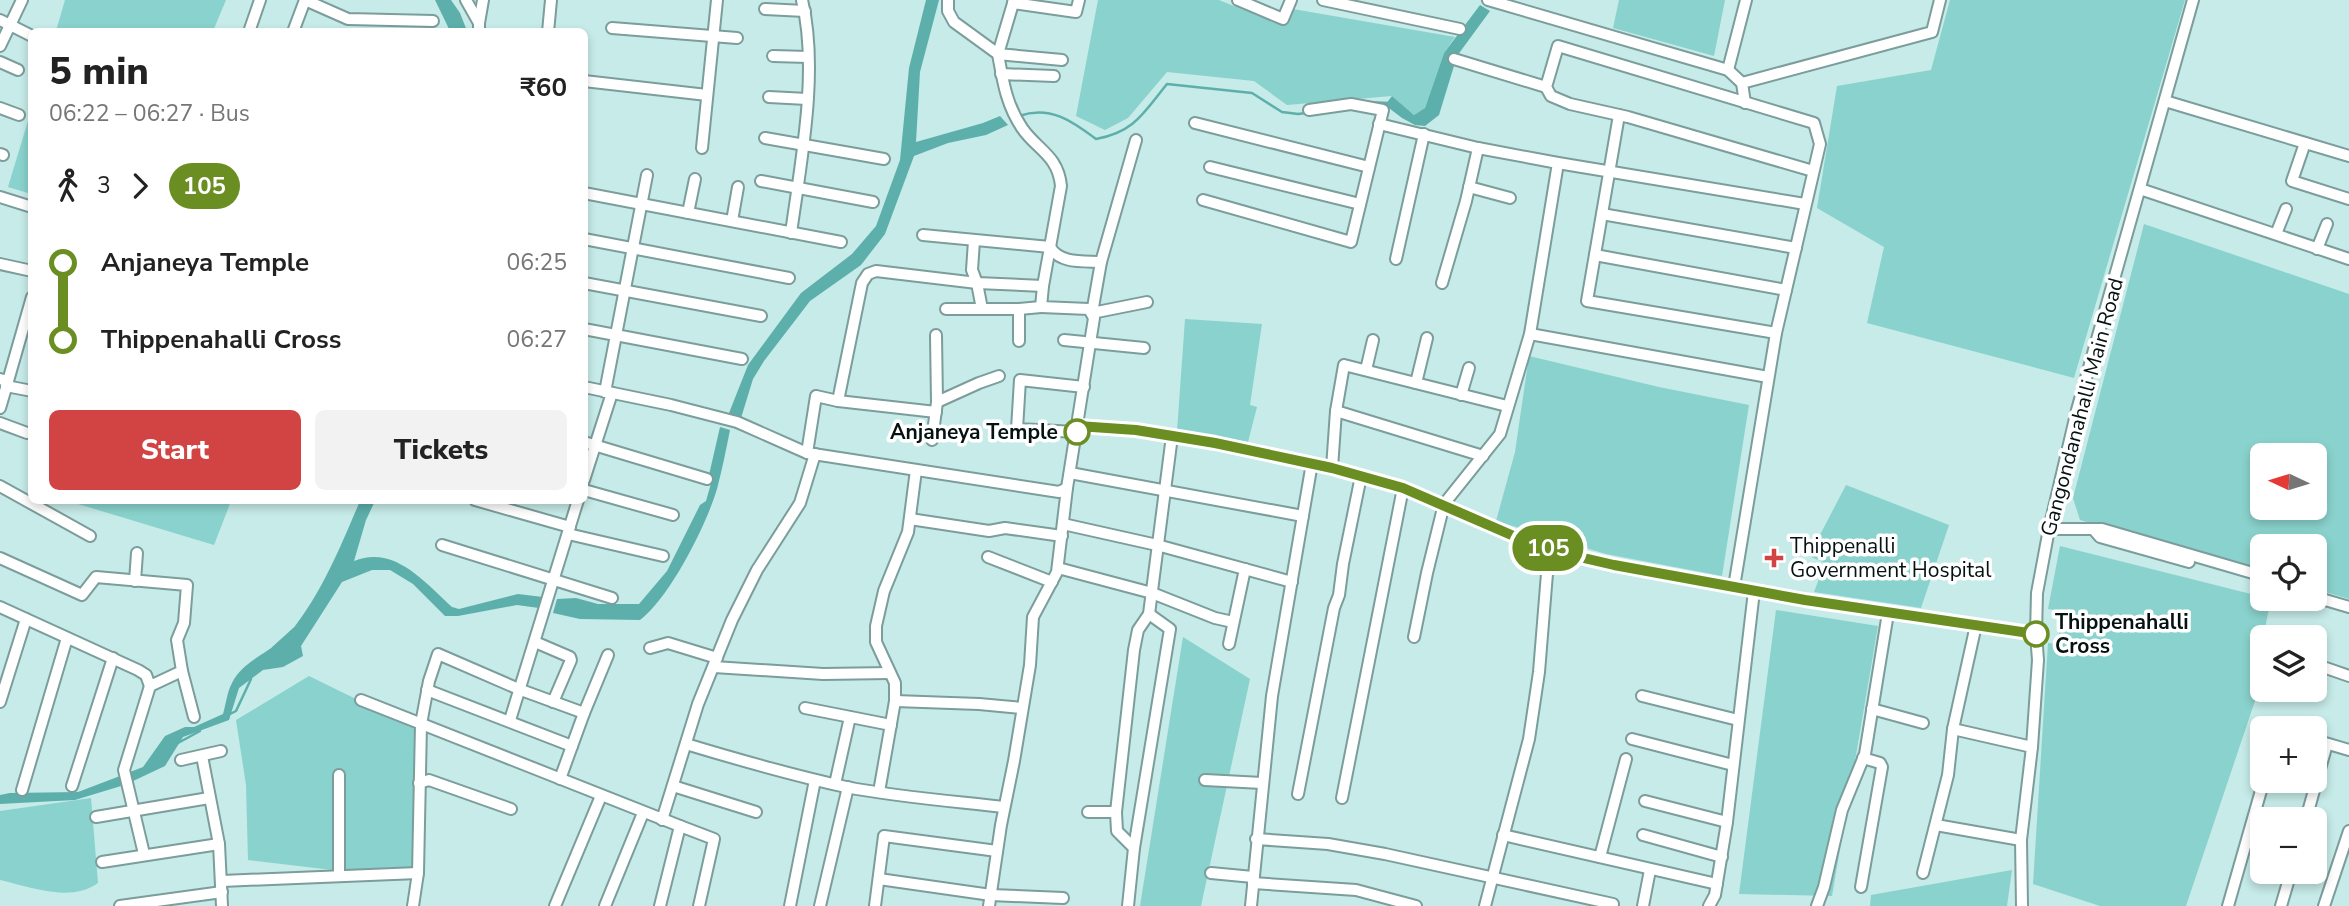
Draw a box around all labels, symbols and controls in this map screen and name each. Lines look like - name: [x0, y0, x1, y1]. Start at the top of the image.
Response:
- text: 5 min: [49, 46, 149, 97]
- text: ₹60: [520, 70, 567, 105]
- text: 06:22 – 06:27 · Bus: [49, 98, 250, 129]
- icon: walk: [49, 167, 87, 205]
- icon: forward: [121, 167, 159, 205]
- text: 3: [97, 170, 111, 201]
- text: 105: [183, 170, 226, 202]
- text: Anjaneya Temple: [101, 245, 309, 280]
- text: 06:25: [507, 247, 567, 278]
- street label: Gangondanahalli Main Road: [2034, 275, 2130, 539]
- text: Thippenahalli Cross: [101, 322, 341, 357]
- text: 06:27: [507, 324, 567, 355]
- button: Start: [49, 410, 301, 490]
- button: Tickets: [315, 410, 567, 490]
- place label: Anjaneya Temple: [890, 418, 1058, 446]
- marker: Anjaneya Temple: [1064, 419, 1090, 445]
- north arrow: [2250, 443, 2328, 520]
- map controls: [2250, 443, 2327, 884]
- line badge: 105: [1508, 525, 1588, 571]
- text: 105: [1526, 532, 1570, 564]
- place label: Thippenalli Government Hospital: [1790, 532, 1992, 584]
- button: locate: [2250, 534, 2327, 611]
- marker: Thippenalli Government Hospital: [1764, 548, 1784, 568]
- place label: Thippenahalli Cross: [2055, 608, 2189, 660]
- marker: Thippenahalli Cross: [2023, 621, 2049, 647]
- button: layers: [2250, 625, 2327, 702]
- button: +: [2250, 716, 2327, 793]
- button: −: [2250, 807, 2327, 884]

